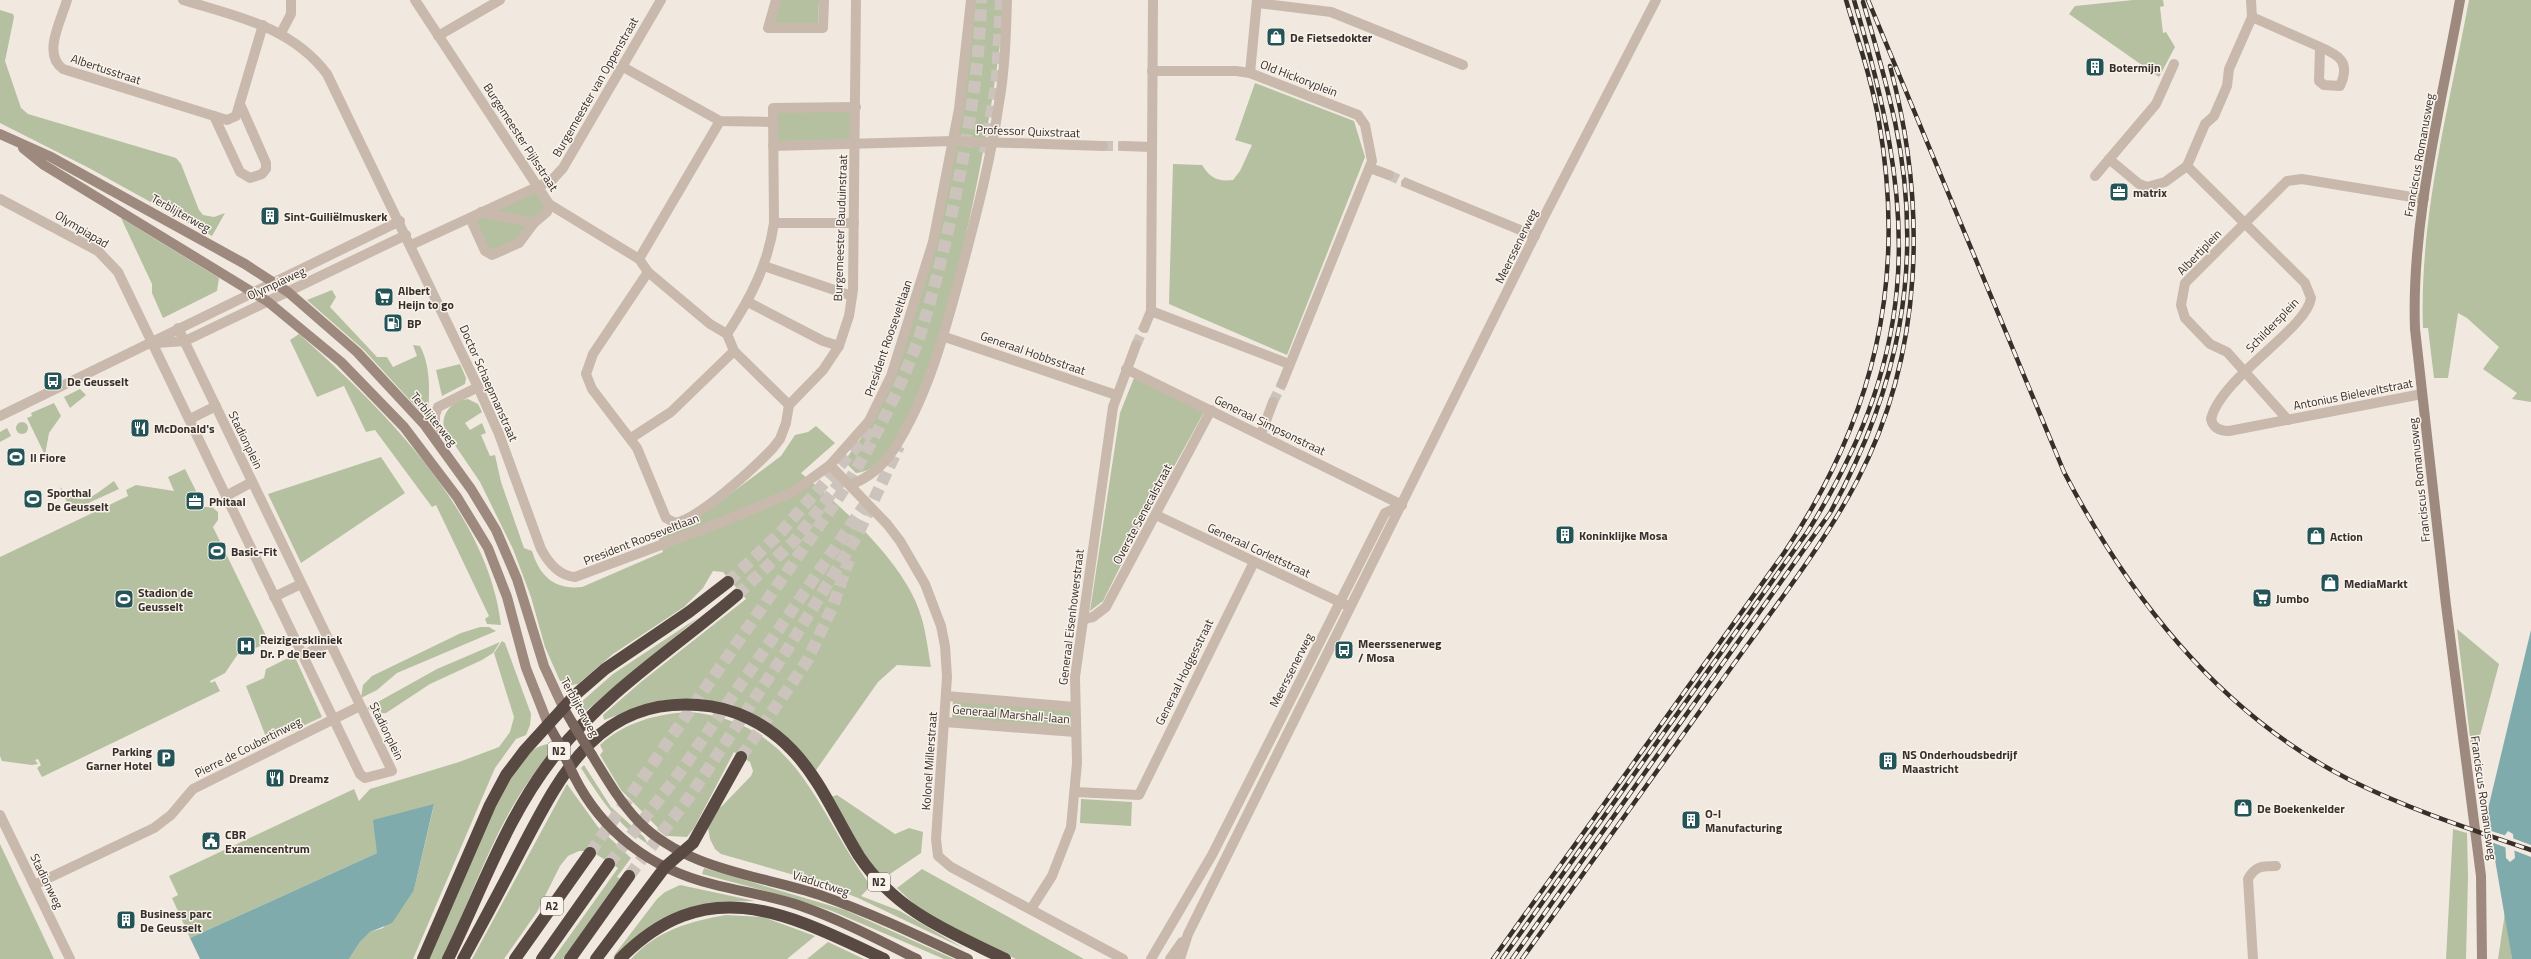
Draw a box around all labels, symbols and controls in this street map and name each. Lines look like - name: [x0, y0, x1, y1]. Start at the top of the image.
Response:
- street label: Burgemeester van Oppenstraat: [547, 13, 643, 161]
- shop icon: De Fietsedokter: [1265, 26, 1287, 48]
- place label: De Fietsedokter: [1290, 28, 1373, 47]
- street label: Albertusstraat: [68, 49, 144, 90]
- street label: Old Hickoryplein: [1257, 54, 1341, 102]
- building icon: Botermijn: [2084, 56, 2106, 78]
- place label: Botermijn: [2109, 58, 2161, 77]
- street label: Burgemeester Pijlsstraat: [479, 79, 564, 196]
- street label: Franciscus Romanusweg: [2399, 92, 2439, 218]
- street label: Professor Quixstraat: [976, 120, 1081, 142]
- street label: Burgemeester Bauduinstraat: [828, 154, 852, 302]
- office icon: matrix: [2108, 181, 2130, 203]
- place label: matrix: [2133, 183, 2167, 202]
- street label: Terblijterweg: [148, 189, 214, 237]
- street label: Olympiapad: [51, 205, 113, 253]
- building icon: Sint-Guiliëlmuskerk: [259, 205, 281, 227]
- street label: Meerssenerweg: [1490, 205, 1542, 287]
- place label: Sint-Guiliëlmuskerk: [284, 207, 388, 226]
- street label: Albertiplein: [2172, 225, 2226, 279]
- street label: Olympiaweg: [244, 261, 308, 305]
- street label: President Rooseveltlaan: [859, 277, 917, 399]
- place label: Albert Heijn to go: [398, 281, 454, 314]
- supermarket icon: Albert Heijn to go: [373, 286, 395, 308]
- street label: Schildersplein: [2241, 293, 2303, 357]
- fuel station icon: BP: [382, 312, 404, 334]
- place label: BP: [407, 314, 421, 333]
- street label: Doctor Schaepmanstraat: [455, 322, 524, 445]
- street label: Generaal Hobbsstraat: [978, 326, 1089, 380]
- bus stop icon: De Geusselt: [42, 370, 64, 392]
- place label: De Geusselt: [67, 372, 129, 391]
- street label: Antonius Bieleveltstraat: [2292, 373, 2415, 415]
- street label: Terblijterweg: [406, 388, 462, 450]
- street label: Generaal Simpsonstraat: [1211, 390, 1330, 461]
- street label: Stadionplein: [224, 408, 268, 472]
- restaurant icon: McDonald's: [129, 417, 151, 439]
- street label: Franciscus Romanusweg: [2403, 417, 2435, 543]
- place label: McDonald's: [154, 419, 215, 438]
- sports icon: Il Fiore: [5, 446, 27, 468]
- place label: Il Fiore: [30, 448, 66, 467]
- street label: Overste Senecalstraat: [1107, 460, 1177, 568]
- place label: Sporthal De Geusselt: [47, 483, 109, 516]
- sports icon: Sporthal De Geusselt: [22, 488, 44, 510]
- office icon: Phitaal: [184, 490, 206, 512]
- place label: Phitaal: [209, 492, 246, 511]
- street label: President Rooseveltlaan: [580, 508, 702, 570]
- street label: Generaal Corlettstraat: [1204, 518, 1314, 583]
- building icon: Koninklijke Mosa: [1554, 524, 1576, 546]
- shop icon: Action: [2305, 525, 2327, 547]
- place label: Koninklijke Mosa: [1579, 526, 1668, 545]
- place label: Action: [2330, 527, 2363, 546]
- sports icon: Basic-Fit: [206, 540, 228, 562]
- place label: Basic-Fit: [231, 542, 278, 561]
- street label: Generaal Eisenhowerstraat: [1053, 547, 1089, 686]
- shop icon: MediaMarkt: [2319, 572, 2341, 594]
- place label: MediaMarkt: [2344, 574, 2408, 593]
- place label: Stadion de Geusselt: [138, 583, 193, 616]
- supermarket icon: Jumbo: [2251, 587, 2273, 609]
- sports icon: Stadion de Geusselt: [113, 588, 135, 610]
- place label: Jumbo: [2276, 589, 2309, 608]
- street label: Generaal Hodgesstraat: [1150, 615, 1218, 728]
- street label: Meerssenerweg: [1264, 629, 1318, 711]
- place label: Reizigerskliniek Dr. P de Beer: [260, 630, 343, 663]
- place label: Meerssenerweg / Mosa: [1358, 634, 1442, 667]
- hospital icon: Reizigerskliniek Dr. P de Beer: [235, 635, 257, 657]
- bus stop icon: Meerssenerweg / Mosa: [1333, 639, 1355, 661]
- street label: Terblijterweg: [556, 674, 604, 740]
- street label: Stadionplein: [365, 699, 409, 763]
- street label: Generaal Marshall-laan: [951, 699, 1071, 729]
- street label: Kolonel Millerstraat: [916, 710, 942, 811]
- street label: Pierre de Coubertinweg: [191, 712, 305, 782]
- street label: Franciscus Romanusweg: [2466, 735, 2502, 861]
- place label: Parking Garner Hotel: [86, 742, 153, 775]
- road number: N2: [548, 742, 570, 760]
- place label: NS Onderhoudsbedrijf Maastricht: [1902, 745, 2018, 778]
- parking icon: Parking Garner Hotel: [155, 747, 177, 769]
- building icon: NS Onderhoudsbedrijf Maastricht: [1877, 750, 1899, 772]
- restaurant icon: Dreamz: [264, 767, 286, 789]
- place label: Dreamz: [289, 769, 329, 788]
- shop icon: De Boekenkelder: [2232, 797, 2254, 819]
- place label: De Boekenkelder: [2257, 799, 2345, 818]
- place label: O-I Manufacturing: [1705, 804, 1783, 837]
- building icon: O-I Manufacturing: [1680, 809, 1702, 831]
- place label: CBR Examencentrum: [225, 825, 310, 858]
- public building icon: CBR Examencentrum: [200, 830, 222, 852]
- street label: Stadionweg: [25, 850, 69, 912]
- street label: Viaductweg: [790, 865, 852, 901]
- road number: N2: [868, 873, 890, 891]
- road number: A2: [541, 897, 563, 915]
- place label: Business parc De Geusselt: [140, 904, 212, 937]
- building icon: Business parc De Geusselt: [115, 909, 137, 931]

